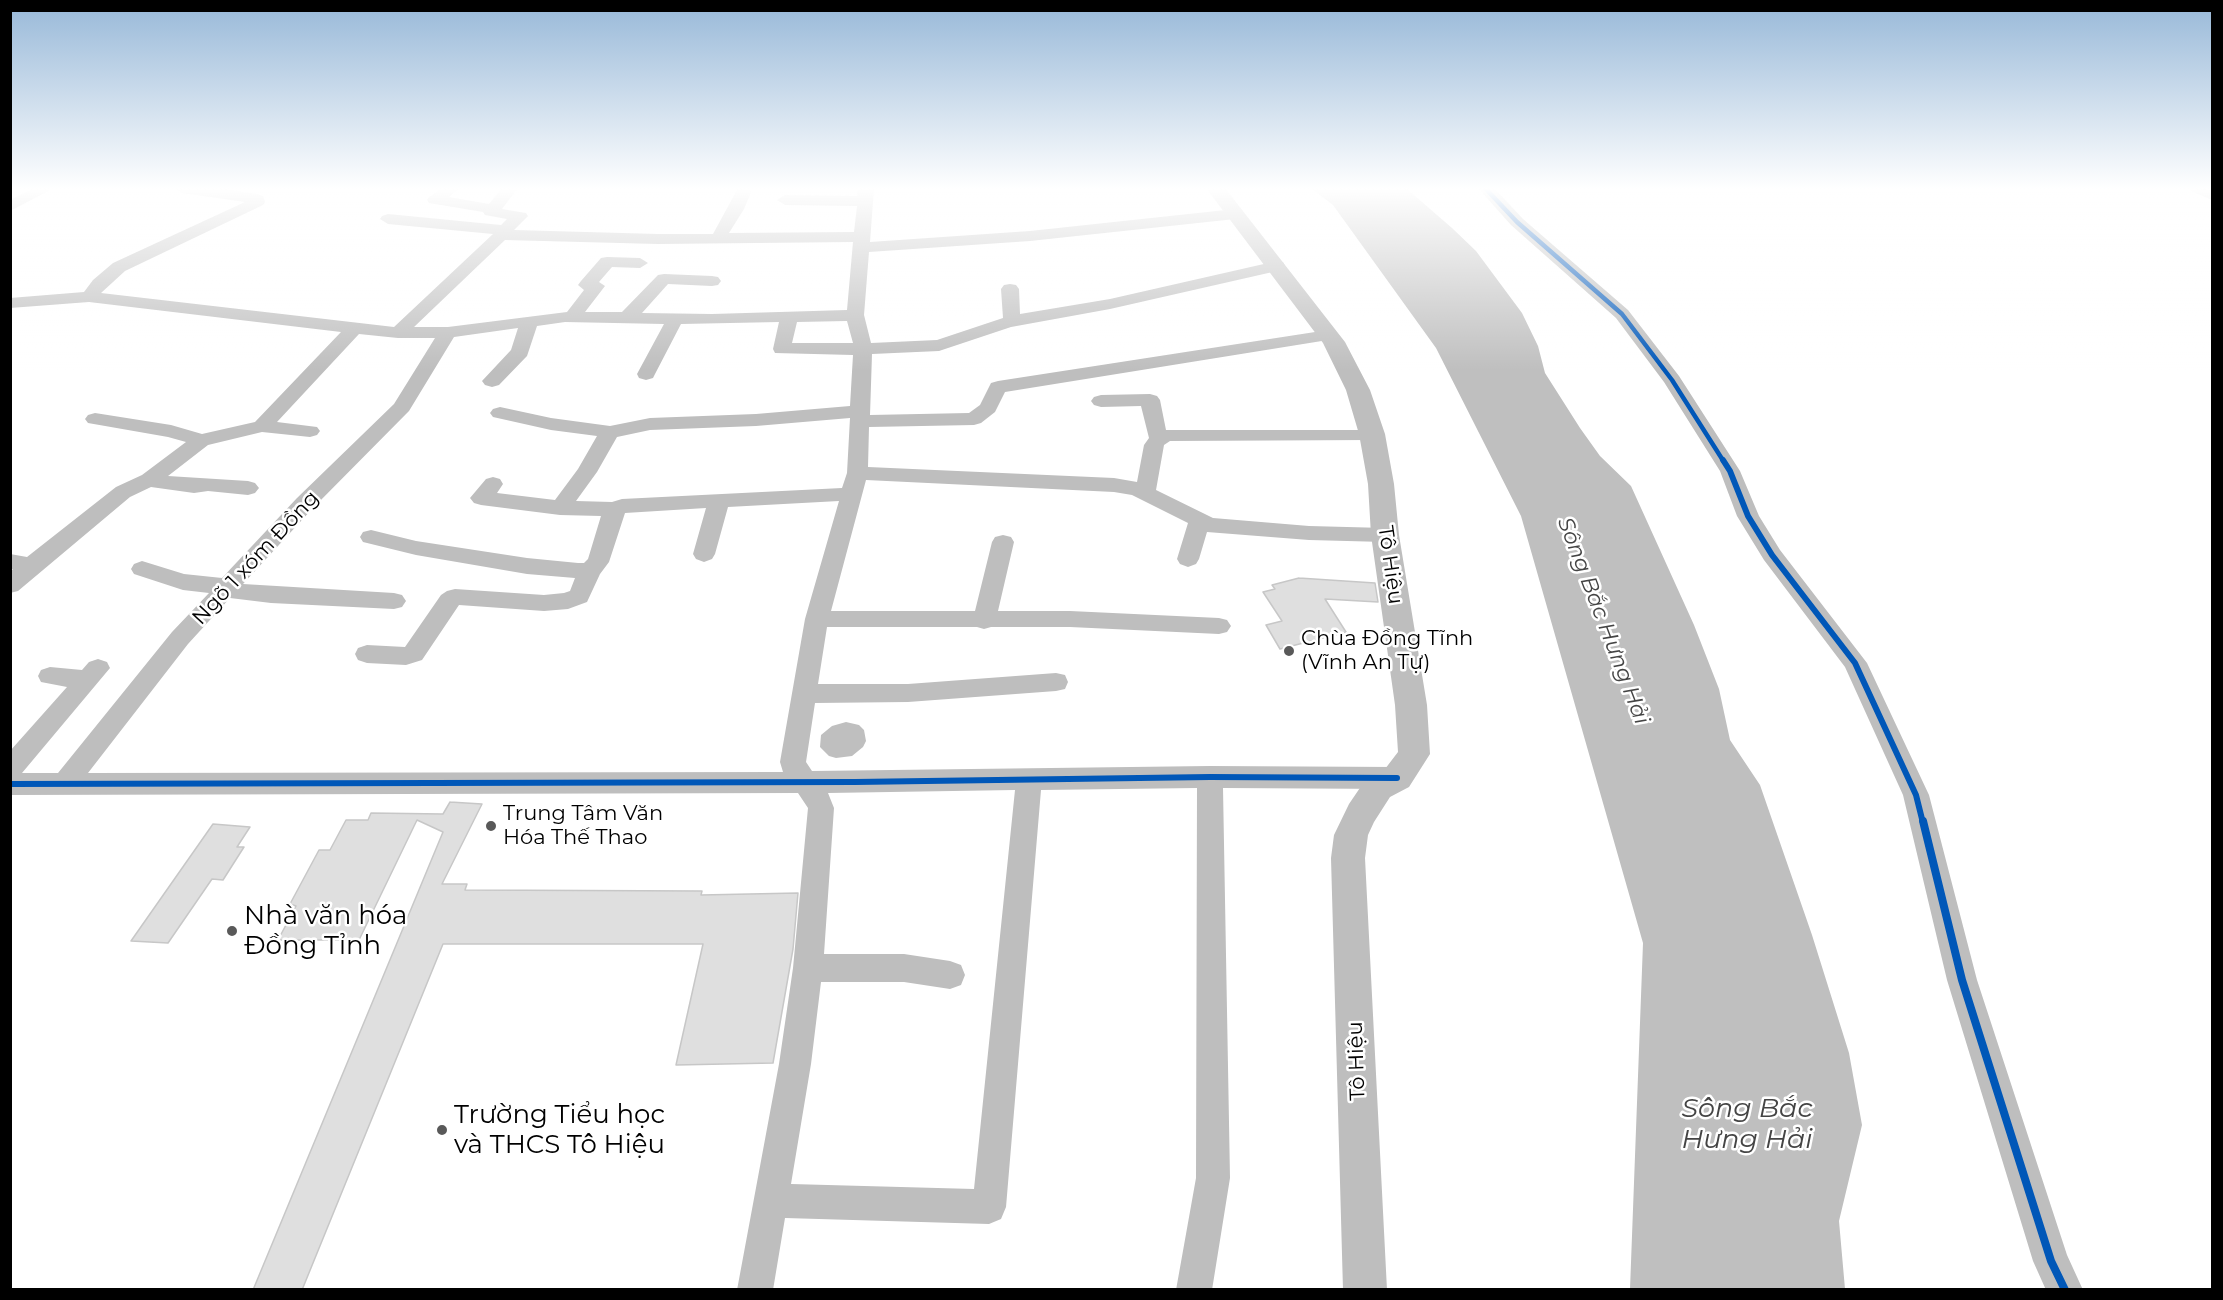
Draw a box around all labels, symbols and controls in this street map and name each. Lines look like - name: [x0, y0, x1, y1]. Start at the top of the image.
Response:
- street label: Ngõ 1 xóm Đồng: [187, 486, 325, 630]
- water label: Sông Bắc Hưng Hải: [1551, 514, 1655, 728]
- street label: Tô Hiệu: [1372, 524, 1408, 606]
- place label: Chùa Đồng Tĩnh (Vĩnh An Tự): [1301, 626, 1473, 676]
- marker: Chùa Đồng Tĩnh (Vĩnh An Tự): [1282, 644, 1296, 658]
- place label: Trung Tâm Văn Hóa Thế Thao: [503, 801, 663, 851]
- marker: Trung Tâm Văn Hóa Thế Thao: [484, 819, 498, 833]
- place label: Nhà văn hóa Đồng Tỉnh: [244, 900, 407, 962]
- marker: Nhà văn hóa Đồng Tỉnh: [225, 924, 239, 938]
- street label: Tô Hiệu: [1343, 1021, 1371, 1101]
- water label: Sông Bắc Hưng Hải: [1681, 1093, 1813, 1156]
- place label: Trường Tiểu học và THCS Tô Hiệu: [454, 1099, 665, 1160]
- marker: Trường Tiểu học và THCS Tô Hiệu: [435, 1123, 449, 1137]

